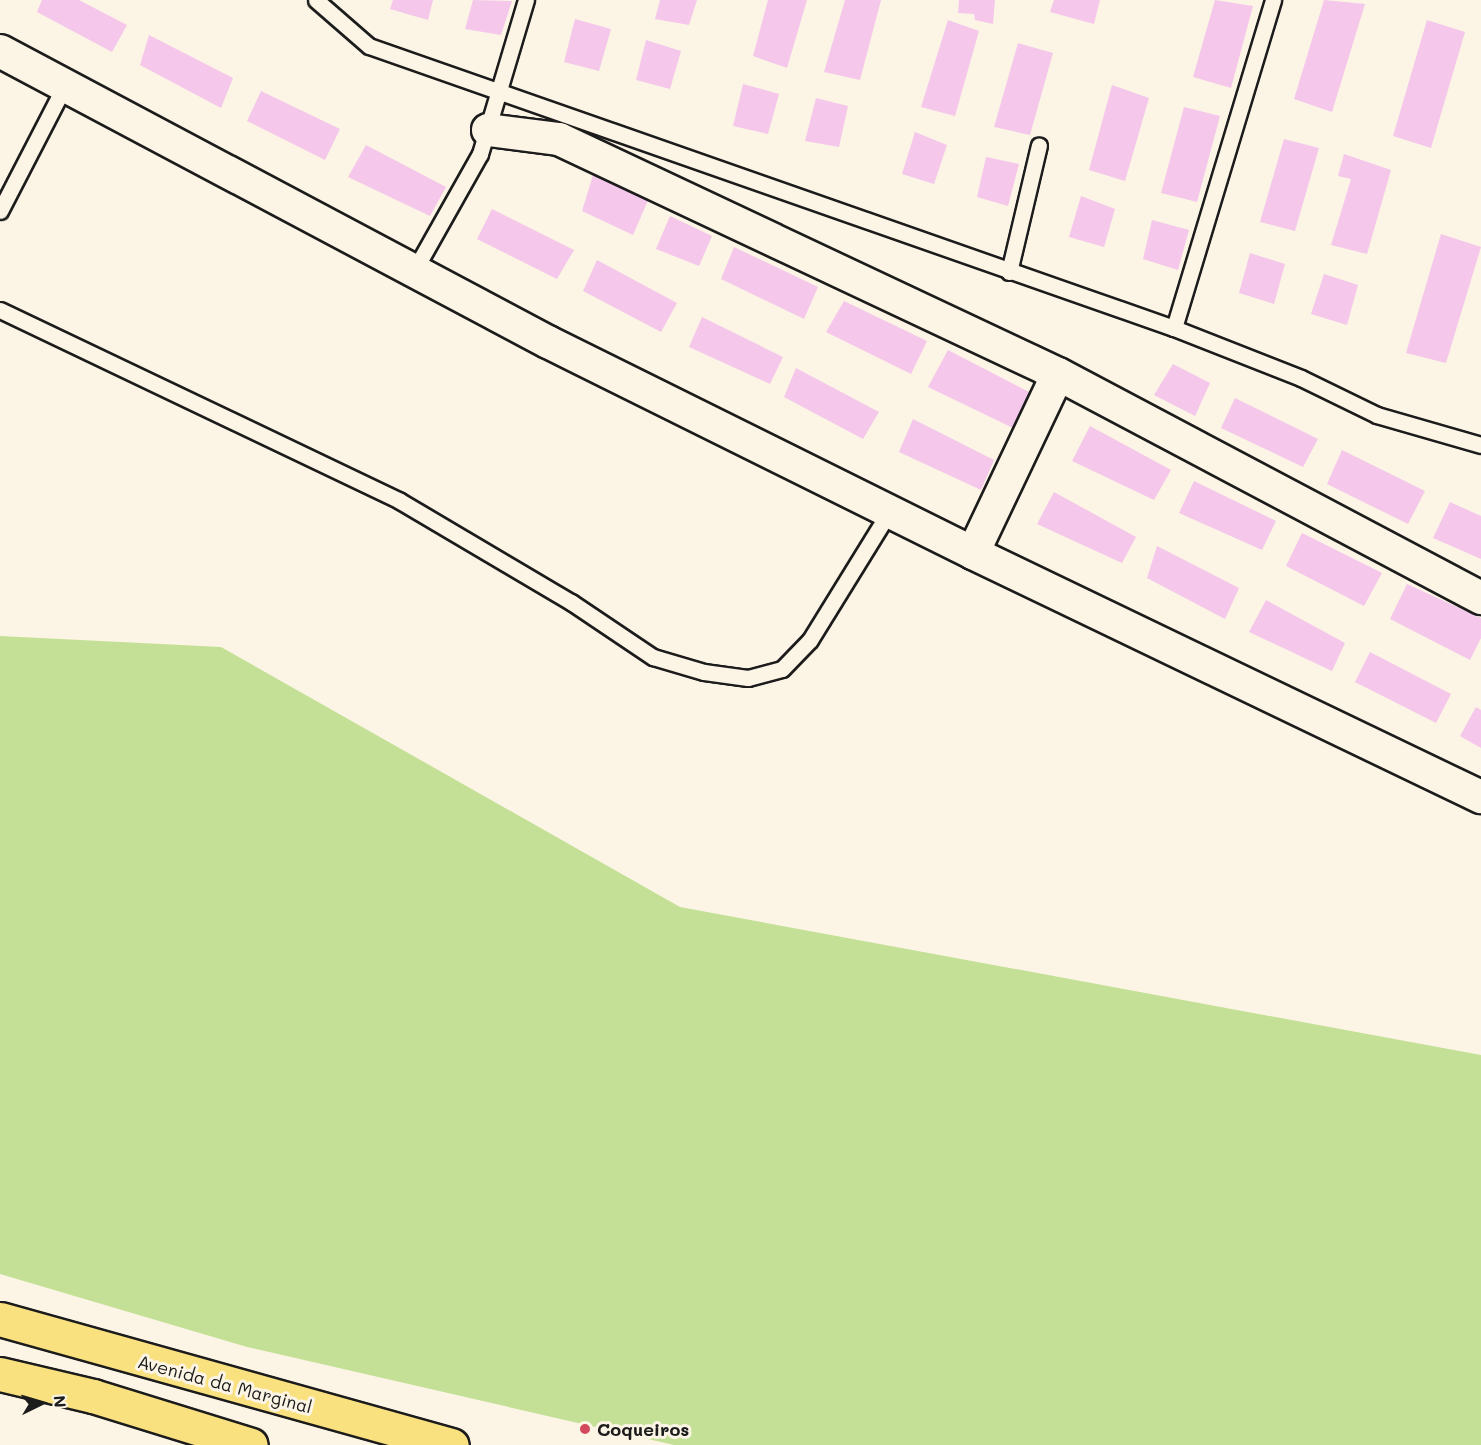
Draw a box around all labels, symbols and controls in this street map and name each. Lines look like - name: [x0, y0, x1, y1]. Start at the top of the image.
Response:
- street label: Avenida da Marginal: [135, 1350, 315, 1418]
- north arrow: [12, 1373, 72, 1433]
- text: N: [49, 1394, 71, 1408]
- place label: Coqueiros: [597, 1418, 689, 1440]
- marker: Coqueiros: [578, 1422, 592, 1436]

